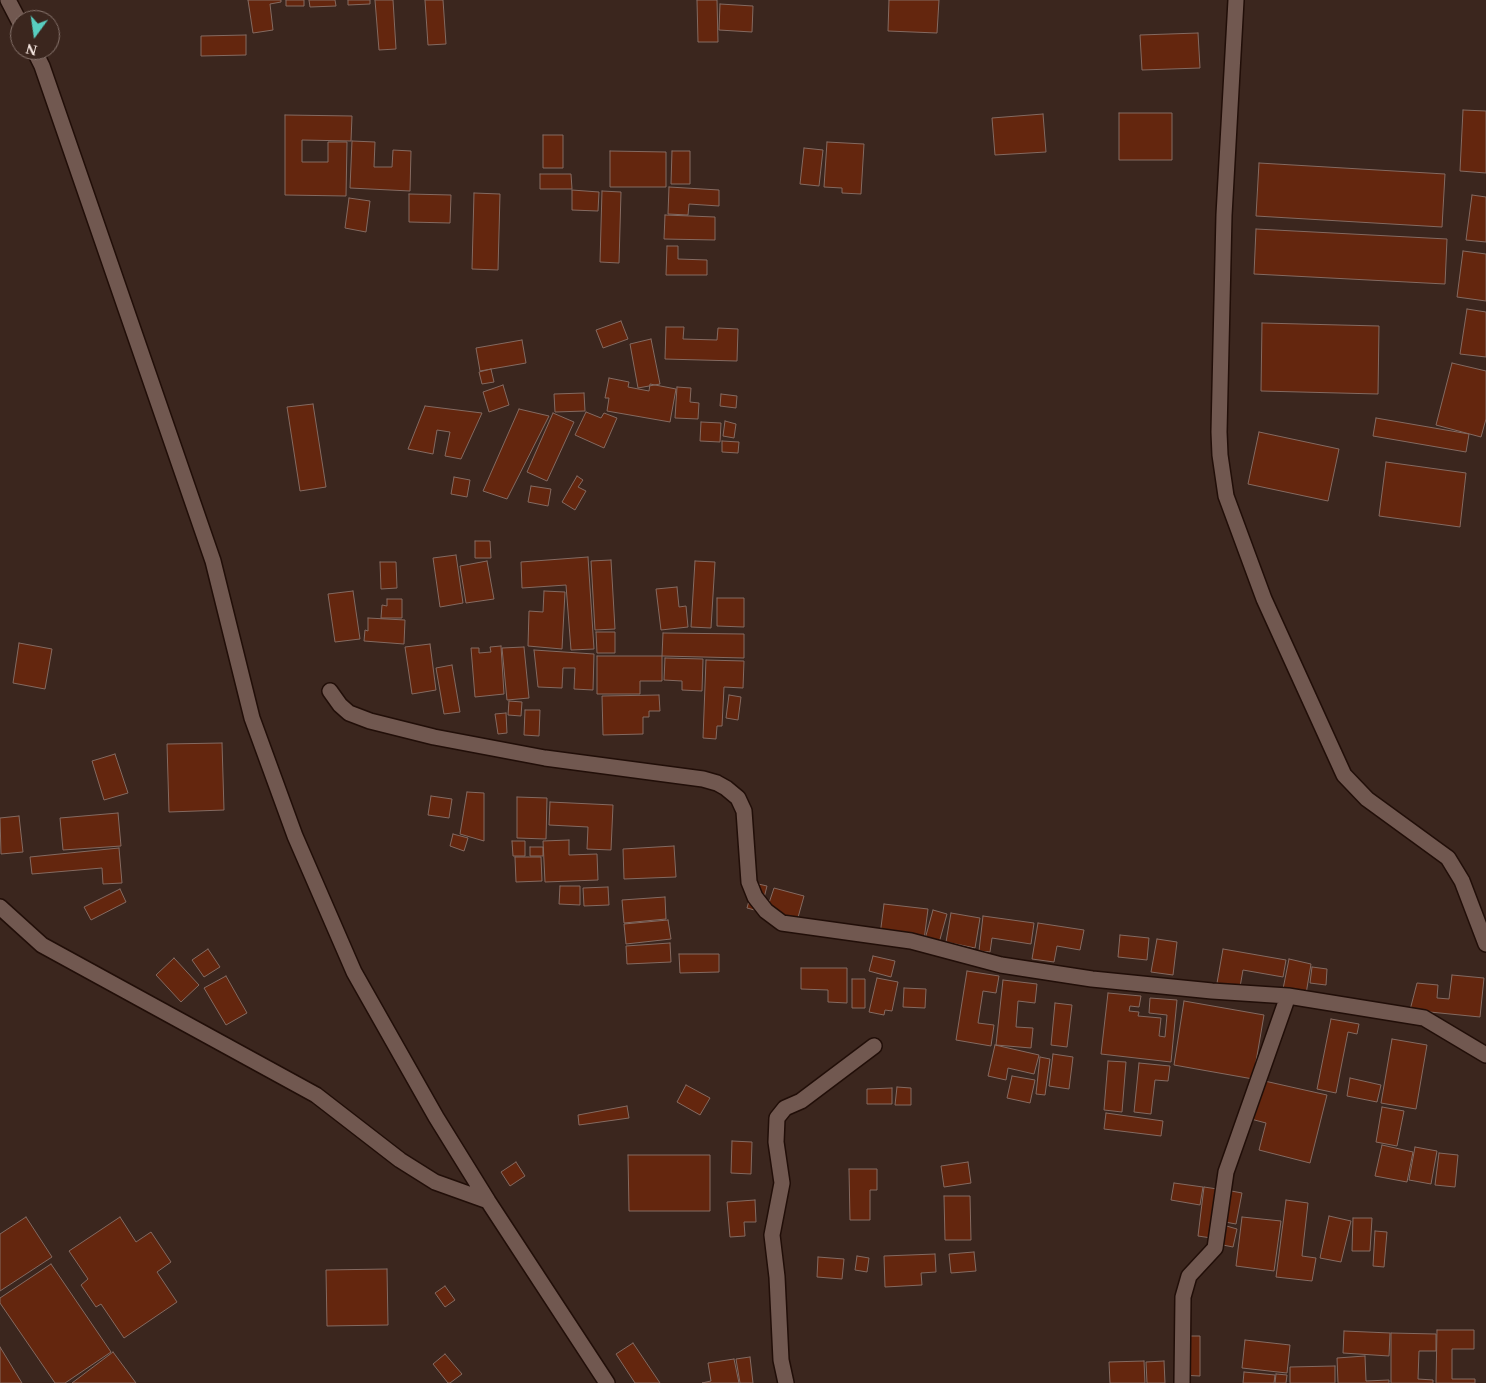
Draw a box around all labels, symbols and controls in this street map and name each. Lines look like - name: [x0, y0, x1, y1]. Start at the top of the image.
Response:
- north arrow: [10, 10, 60, 60]
- text: N: [23, 37, 40, 61]

